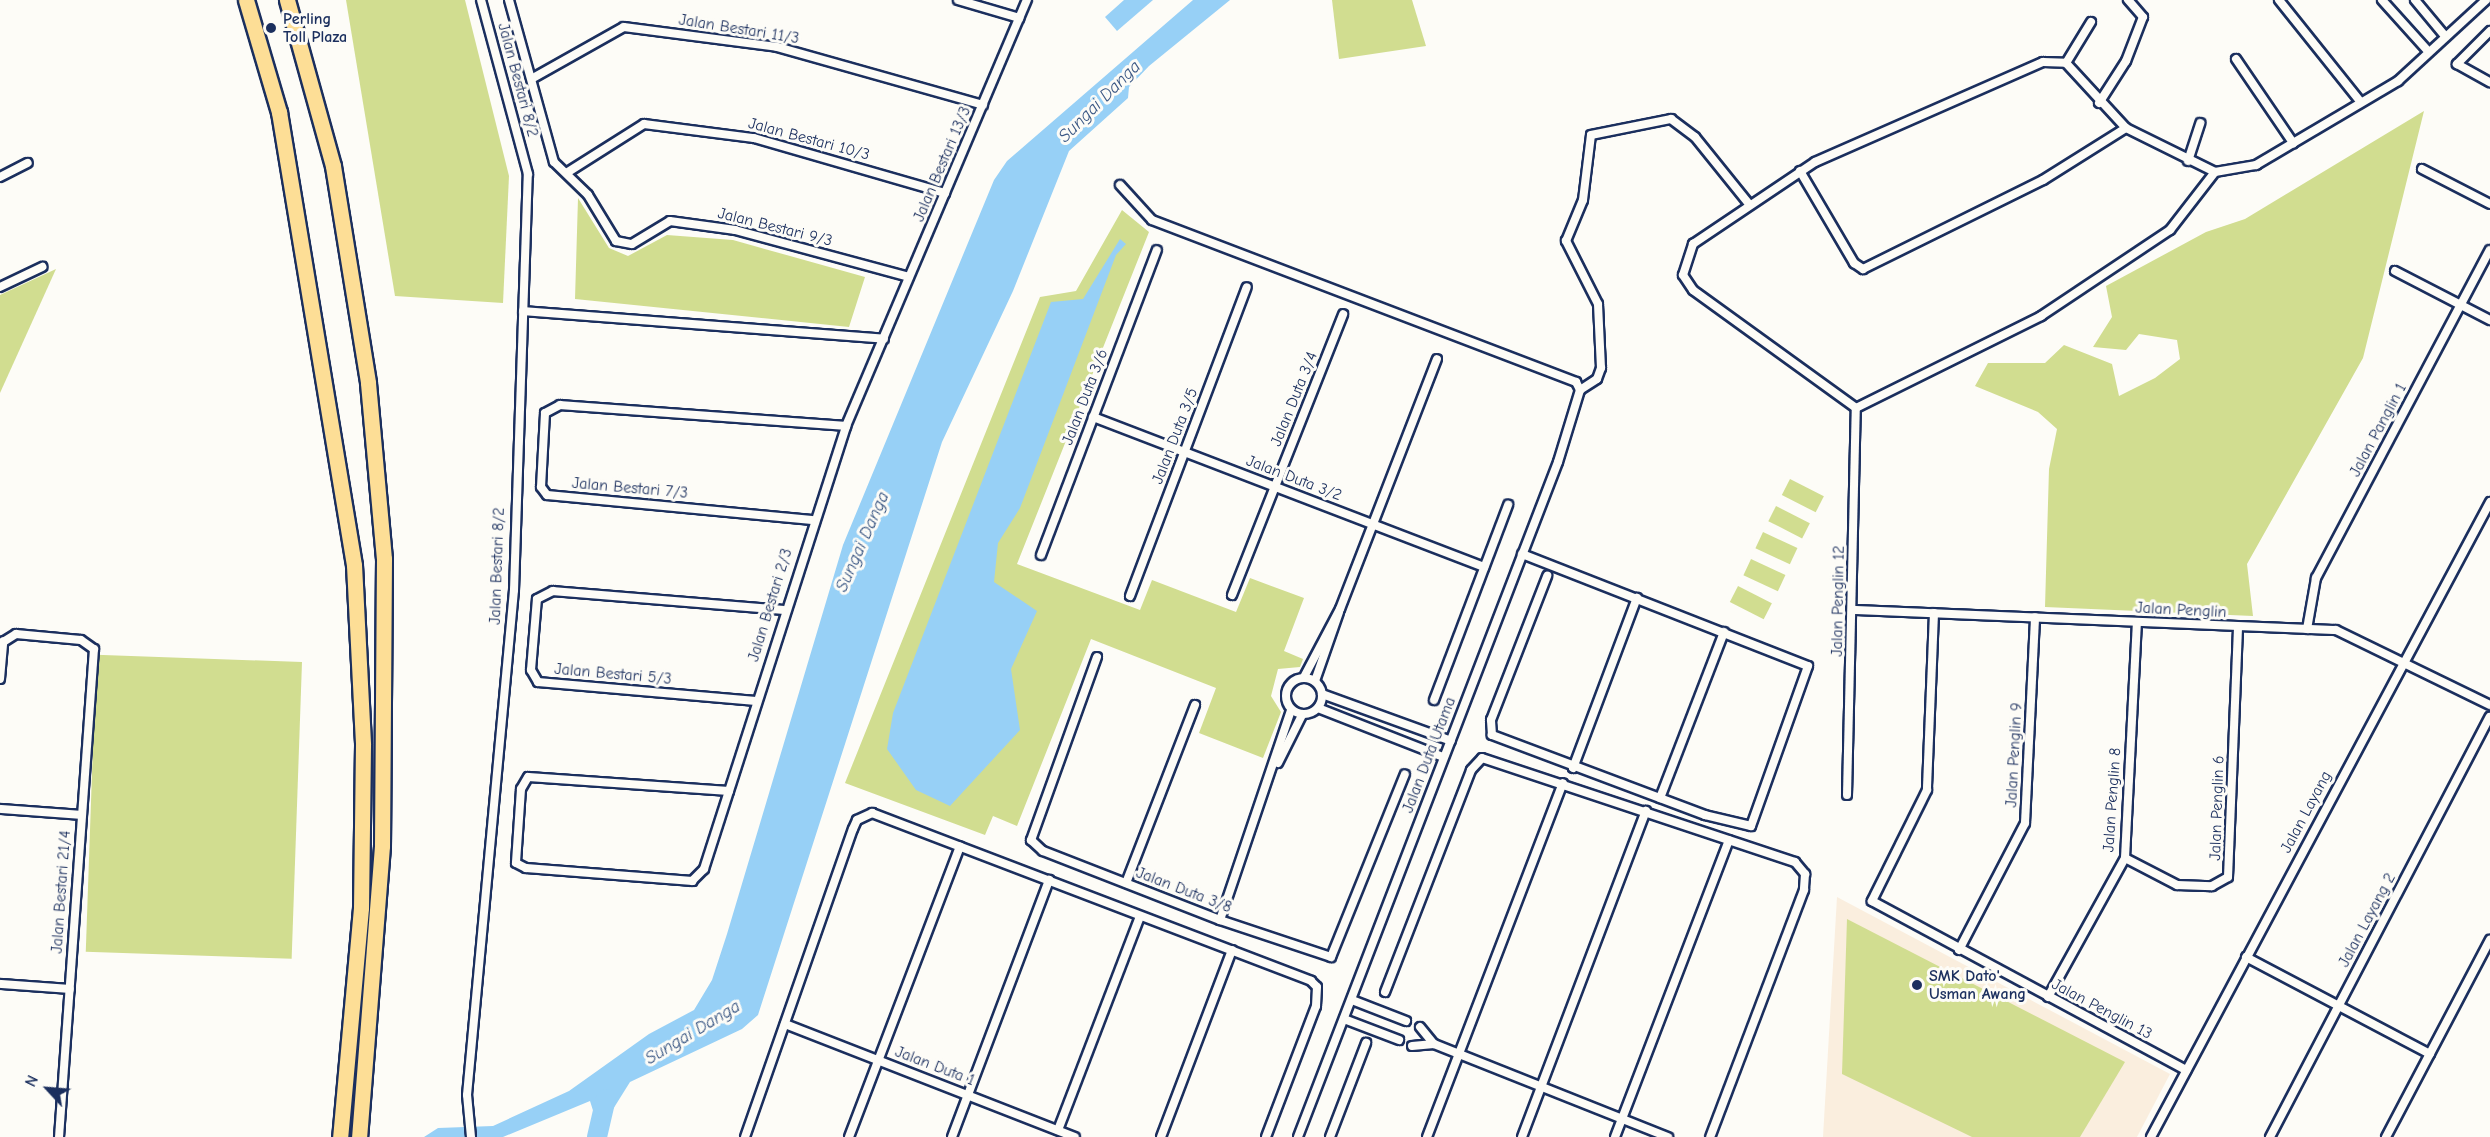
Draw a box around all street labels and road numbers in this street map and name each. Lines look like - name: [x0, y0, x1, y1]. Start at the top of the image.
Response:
- street label: Jalan Bestari 11/3: [677, 10, 801, 48]
- street label: Jalan Bestari 8/2: [494, 21, 542, 139]
- street label: Jalan Bestari 13/3: [909, 103, 975, 225]
- street label: Jalan Bestari 10/3: [746, 114, 872, 164]
- street label: Jalan Bestari 9/3: [716, 203, 834, 251]
- street label: Jalan Duta 3/6: [1058, 346, 1112, 448]
- street label: Jalan Duta 3/4: [1266, 349, 1322, 449]
- street label: Jalan Panglin 1: [2345, 380, 2411, 480]
- street label: Jalan Duta 3/5: [1148, 385, 1202, 487]
- street label: Jalan Duta 3/2: [1243, 451, 1345, 505]
- street label: Jalan Bestari 7/3: [571, 473, 689, 503]
- street label: Jalan Bestari 8/2: [485, 507, 509, 625]
- street label: Jalan Penglin 12: [1827, 545, 1849, 657]
- street label: Jalan Bestari 2/3: [744, 546, 796, 664]
- street label: Jalan Penglin: [2135, 598, 2227, 622]
- street label: Jalan Bestari 5/3: [554, 659, 672, 689]
- street label: Jalan Duta Utama: [1398, 694, 1460, 816]
- street label: Jalan Penglin 9: [2002, 702, 2026, 808]
- street label: Jalan Penglin 8: [2099, 747, 2125, 853]
- street label: Jalan Penglin 6: [2206, 755, 2228, 861]
- street label: Jalan Layang: [2276, 768, 2336, 856]
- street label: Jalan Bestari 21/4: [47, 830, 75, 954]
- street label: Jalan Duta 3/8: [1134, 863, 1234, 917]
- street label: Jalan Layang 2: [2334, 870, 2400, 970]
- street label: Jalan Penglin 13: [2049, 974, 2155, 1044]
- street label: Jalan Duta 1: [892, 1042, 978, 1090]

